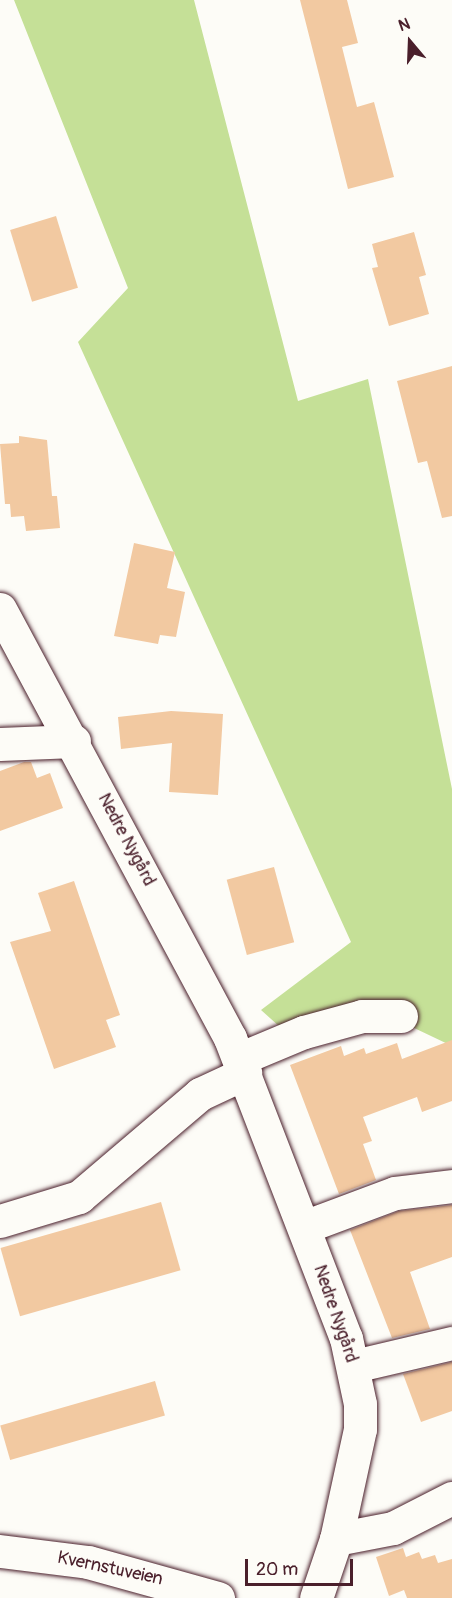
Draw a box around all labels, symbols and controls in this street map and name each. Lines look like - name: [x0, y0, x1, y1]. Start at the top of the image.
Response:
- north arrow: [380, 12, 440, 72]
- text: N: [396, 14, 413, 36]
- street label: Nedre Nygård: [93, 790, 159, 890]
- street label: Nedre Nygård: [308, 1262, 362, 1366]
- street label: Kvernstuveien: [55, 1547, 165, 1591]
- scale bar: [248, 1547, 356, 1585]
- text: 20 m: [256, 1558, 298, 1581]

